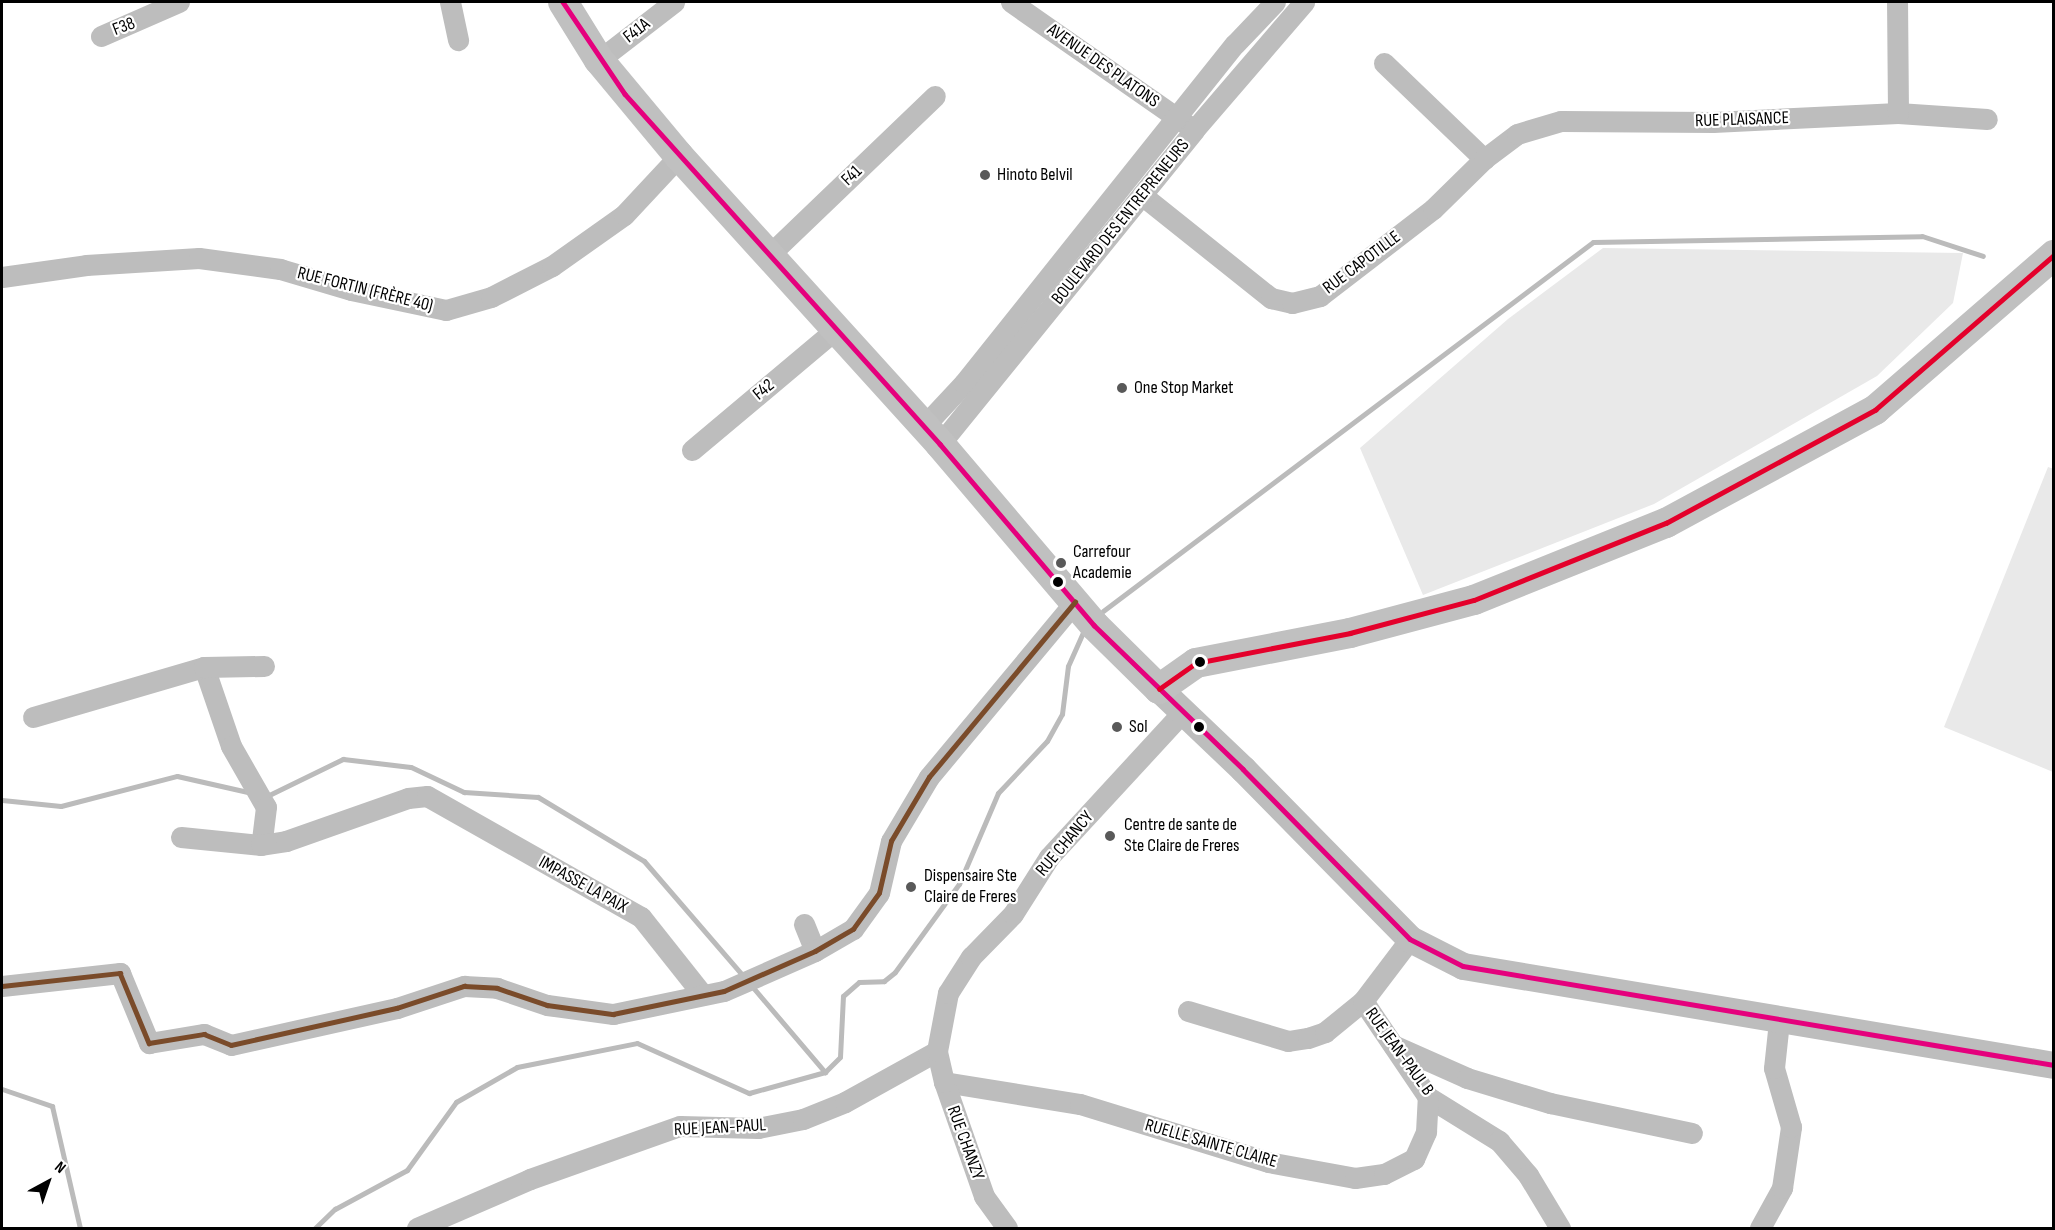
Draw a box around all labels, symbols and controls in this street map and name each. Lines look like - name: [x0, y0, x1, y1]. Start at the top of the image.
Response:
- street label: F38: [110, 13, 138, 41]
- street label: F41A: [619, 14, 655, 48]
- street label: AVENUE DES PLATONS: [1043, 19, 1163, 113]
- street label: RUE PLAISANCE: [1695, 108, 1789, 132]
- street label: BOULEVARD DES ENTREPRENEURS: [1048, 135, 1194, 309]
- street label: F41: [837, 161, 867, 191]
- place label: Hinoto Belvil: [997, 164, 1073, 186]
- marker: Hinoto Belvil: [978, 168, 992, 182]
- street label: RUE CAPOTILLE: [1319, 227, 1405, 299]
- street label: RUE FORTIN (FRÈRE 40): [295, 263, 435, 317]
- street label: F42: [749, 375, 779, 405]
- place label: One Stop Market: [1134, 377, 1234, 399]
- marker: One Stop Market: [1115, 381, 1129, 395]
- place label: Carrefour Academie: [1073, 542, 1132, 584]
- marker: Carrefour Academie: [1054, 556, 1068, 570]
- unlabelled marker: [1052, 576, 1064, 588]
- unlabelled marker: [1194, 656, 1206, 668]
- place label: Sol: [1129, 716, 1148, 738]
- marker: Sol: [1110, 720, 1124, 734]
- unlabelled marker: [1193, 721, 1205, 733]
- street label: RUE CHANCY: [1032, 807, 1098, 881]
- place label: Centre de sante de Ste Claire de Freres: [1124, 815, 1240, 858]
- marker: Centre de sante de Ste Claire de Freres: [1101, 827, 1119, 845]
- street label: IMPASSE LA PAIX: [535, 852, 631, 918]
- place label: Dispensaire Ste Claire de Freres: [924, 866, 1017, 908]
- marker: Dispensaire Ste Claire de Freres: [902, 878, 920, 896]
- street label: RUE JEAN-PAUL B: [1360, 1004, 1438, 1100]
- street label: RUE CHANZY: [942, 1103, 988, 1183]
- street label: RUE JEAN-PAUL: [673, 1115, 767, 1141]
- street label: RUELLE SAINTE CLAIRE: [1142, 1115, 1280, 1173]
- north arrow: [18, 1152, 78, 1212]
- text: N: [51, 1158, 69, 1178]

